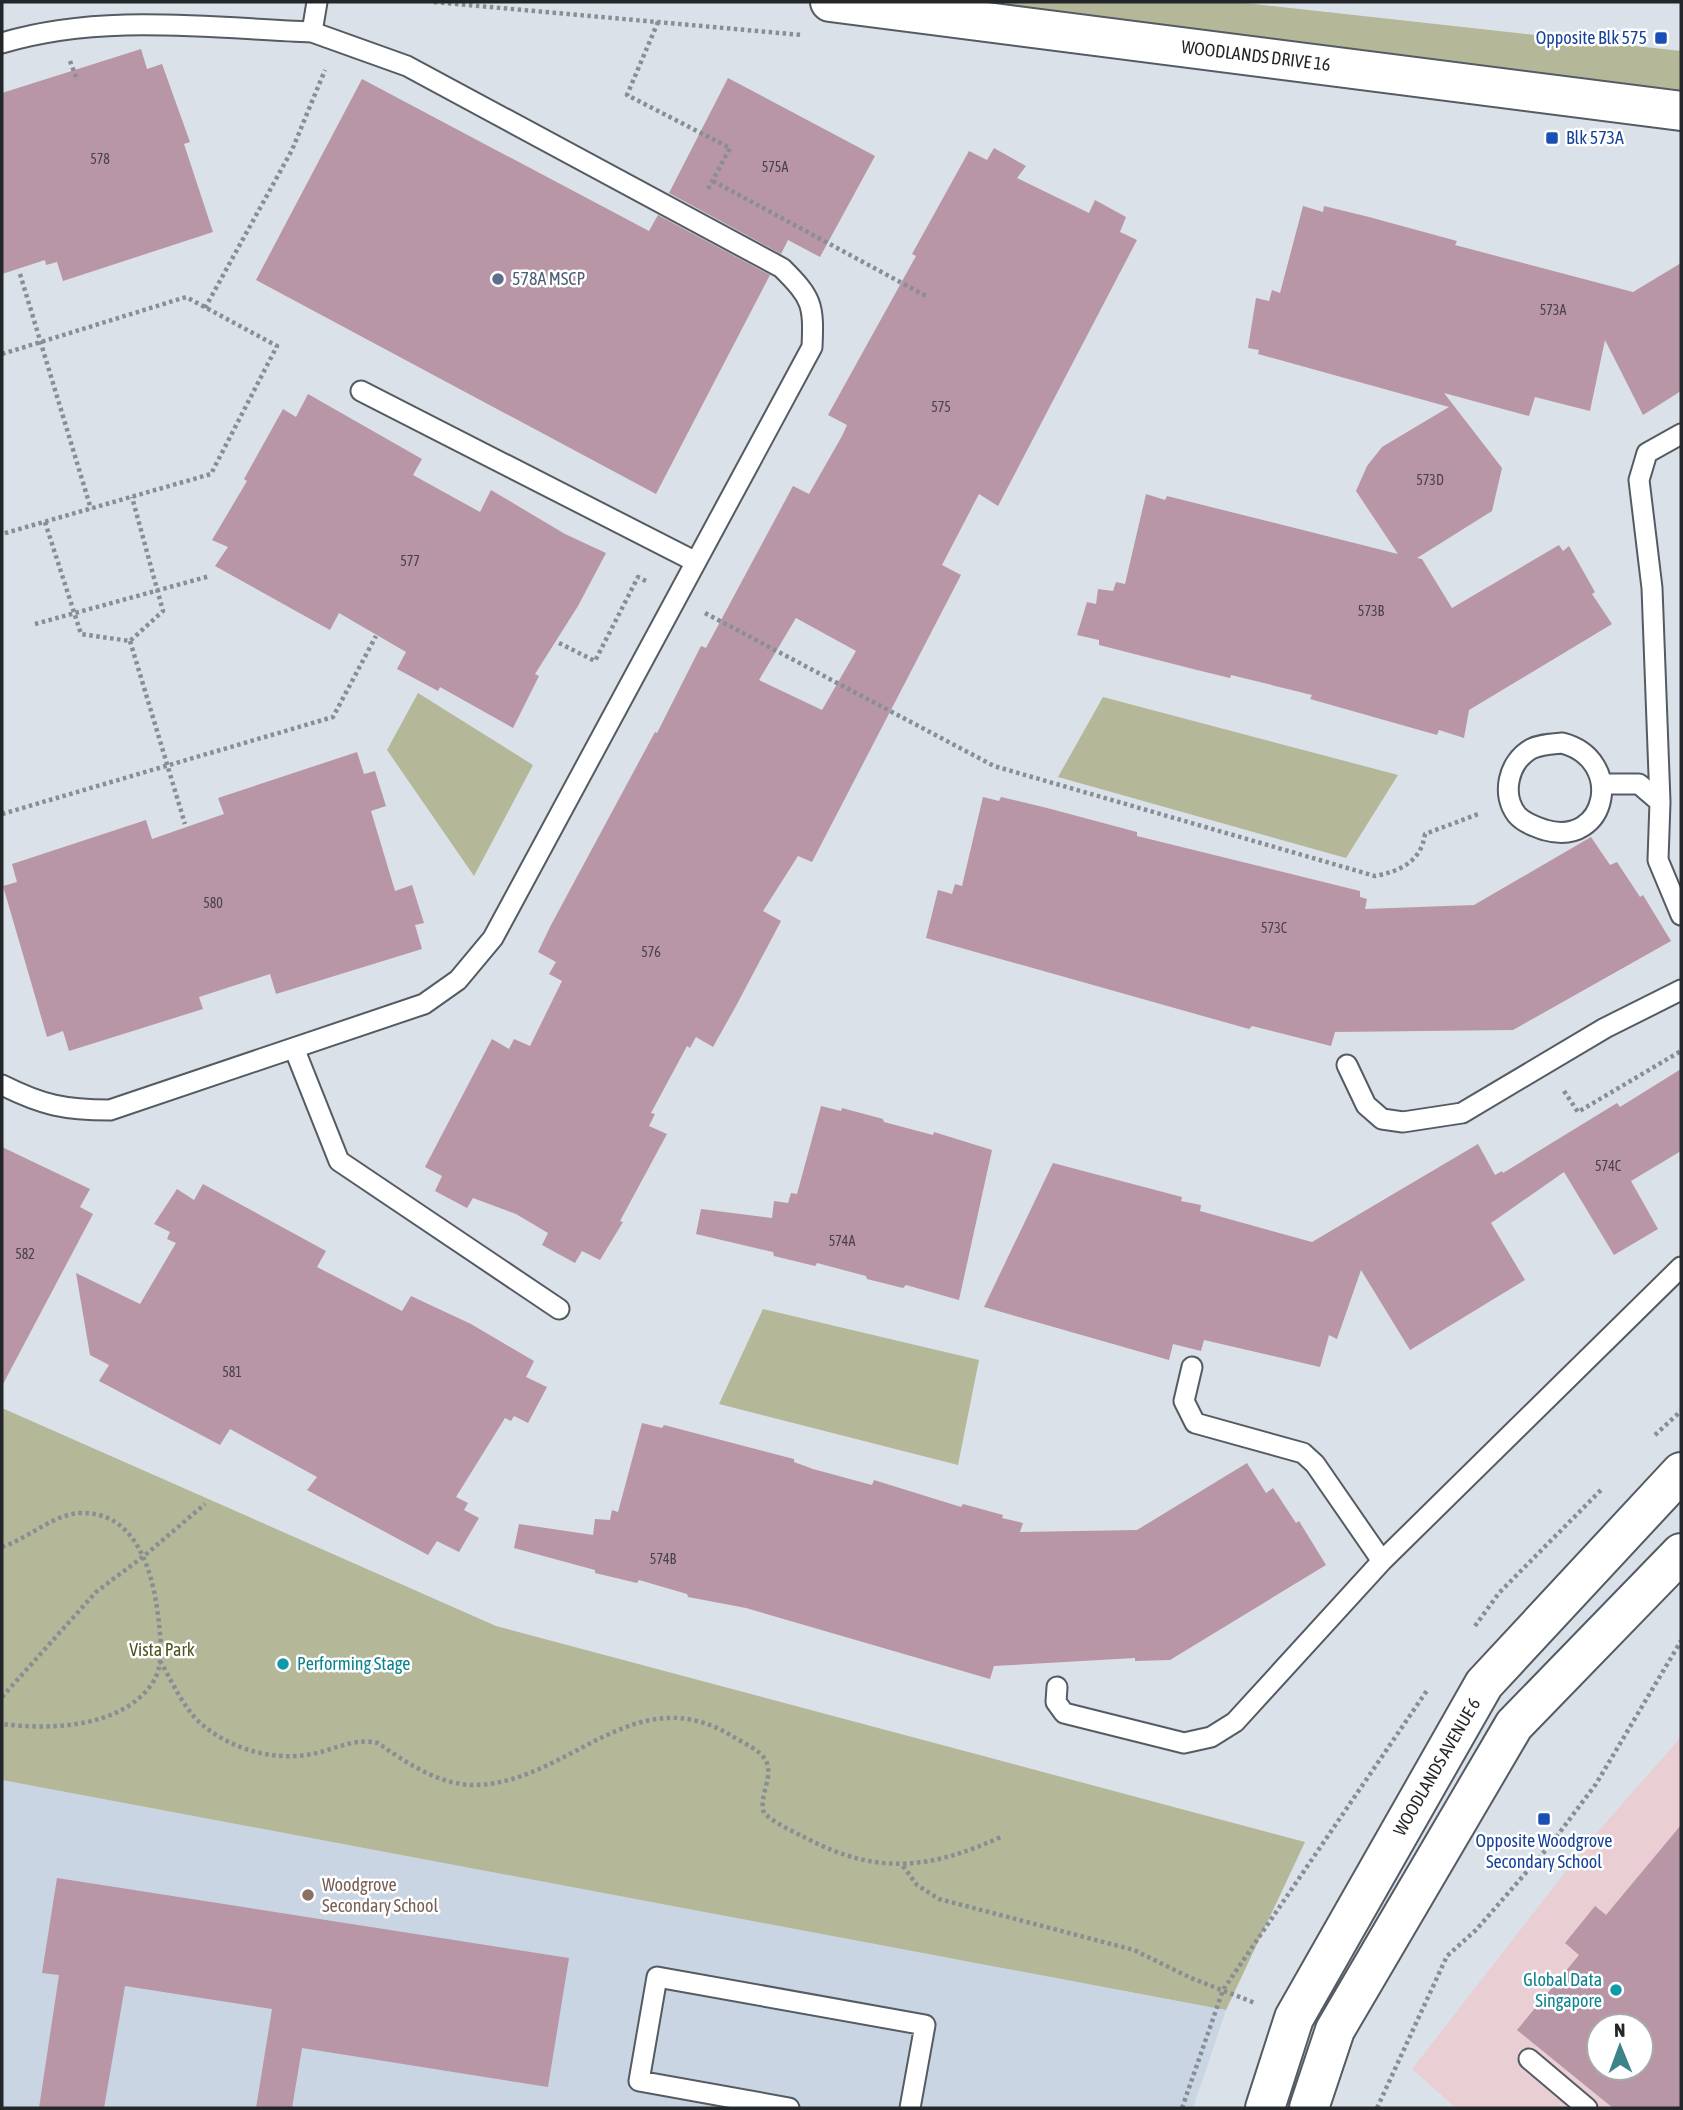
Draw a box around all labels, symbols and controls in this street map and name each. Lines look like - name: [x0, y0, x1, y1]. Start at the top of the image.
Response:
- place label: Opposite Blk 575: [1536, 27, 1647, 48]
- marker: Opposite Blk 575: [1653, 30, 1669, 46]
- street label: WOODLANDS DRIVE 16: [1180, 36, 1332, 75]
- place label: Blk 573A: [1566, 127, 1624, 148]
- marker: Blk 573A: [1544, 130, 1560, 146]
- house number: 578: [90, 151, 110, 167]
- house number: 575A: [762, 159, 788, 175]
- place label: 578A MSCP: [512, 268, 585, 289]
- marker: 578A MSCP: [490, 271, 506, 287]
- house number: 573A: [1540, 302, 1566, 318]
- house number: 575: [931, 399, 951, 415]
- house number: 573D: [1416, 472, 1444, 488]
- house number: 577: [400, 553, 420, 569]
- house number: 573B: [1358, 603, 1385, 619]
- house number: 580: [203, 895, 223, 911]
- house number: 573C: [1261, 920, 1288, 936]
- house number: 576: [641, 944, 661, 960]
- house number: 574C: [1595, 1158, 1622, 1174]
- house number: 574A: [829, 1233, 855, 1249]
- house number: 582: [15, 1246, 35, 1262]
- house number: 581: [222, 1364, 242, 1380]
- house number: 574B: [650, 1551, 677, 1567]
- park label: Vista Park: [129, 1639, 195, 1660]
- place label: Performing Stage: [297, 1653, 410, 1674]
- marker: Performing Stage: [275, 1656, 291, 1672]
- street label: WOODLANDS AVENUE 6: [1389, 1694, 1484, 1839]
- marker: Opposite Woodgrove Secondary School: [1536, 1811, 1552, 1827]
- place label: Opposite Woodgrove Secondary School: [1476, 1830, 1612, 1872]
- place label: Woodgrove Secondary School: [322, 1874, 438, 1916]
- marker: Woodgrove Secondary School: [300, 1887, 316, 1903]
- place label: Global Data Singapore: [1523, 1969, 1602, 2011]
- marker: Global Data Singapore: [1608, 1982, 1624, 1998]
- north arrow: [1585, 2012, 1655, 2082]
- text: N: [1614, 2019, 1626, 2041]

